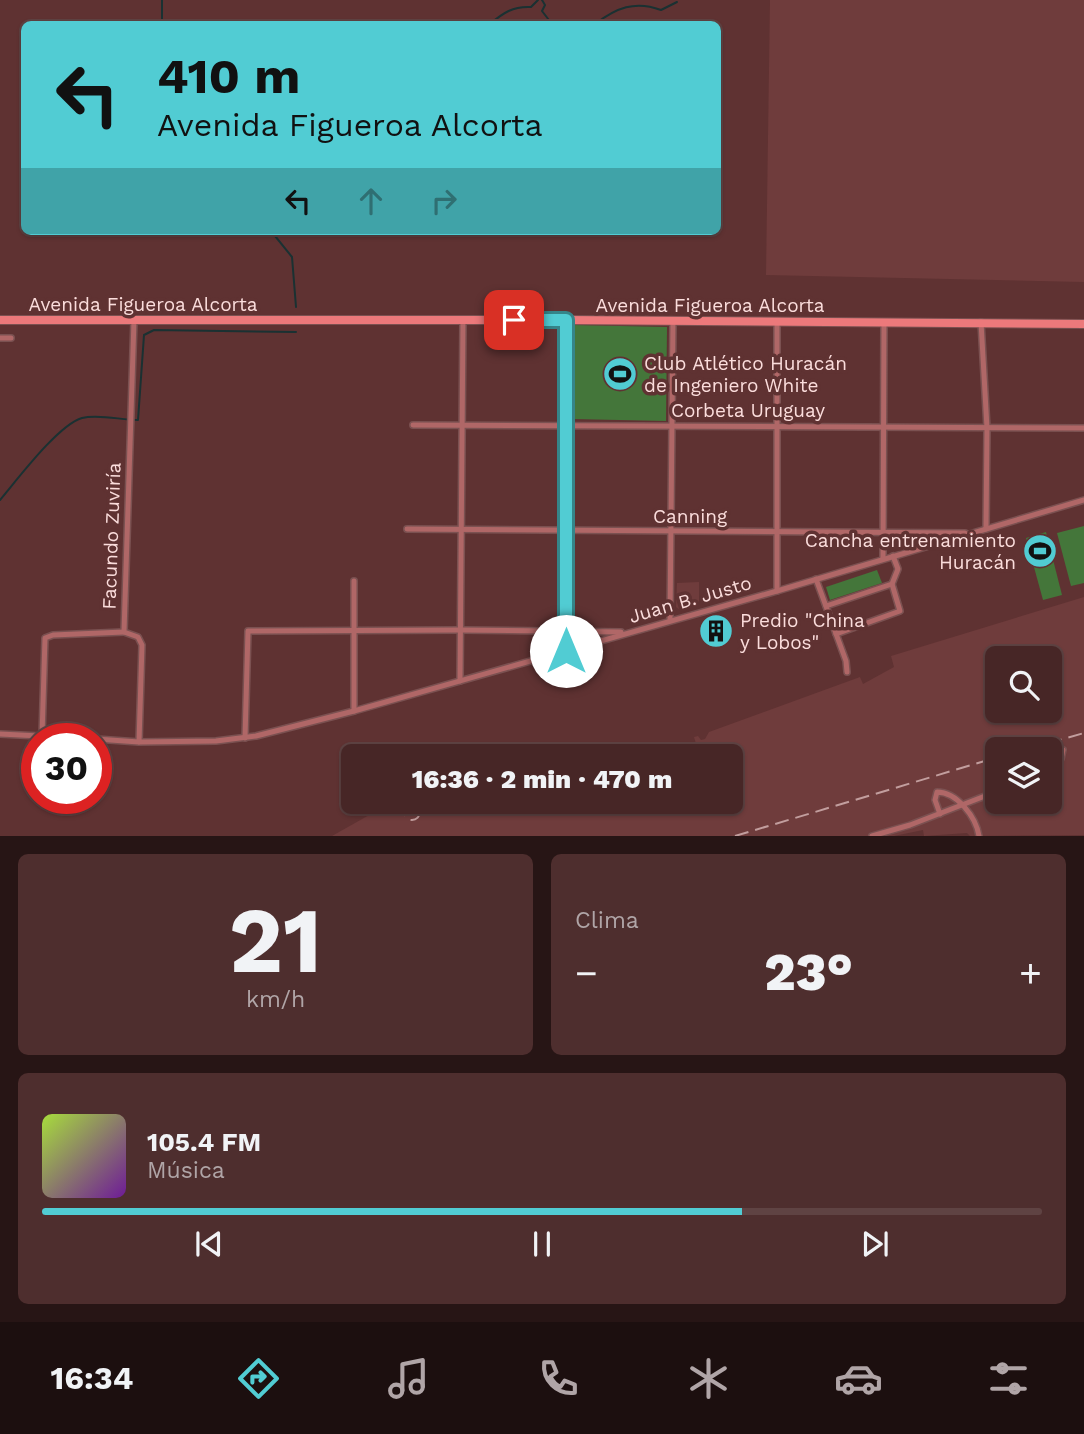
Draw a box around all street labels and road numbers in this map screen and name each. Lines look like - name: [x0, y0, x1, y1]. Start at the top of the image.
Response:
- street label: Avenida Figueroa Alcorta: [29, 293, 258, 316]
- street label: Avenida Figueroa Alcorta: [596, 294, 825, 317]
- street label: Corbeta Uruguay: [671, 399, 825, 422]
- street label: Facundo Zuviría: [97, 462, 126, 610]
- street label: Canning: [653, 505, 728, 528]
- street label: Juan B. Justo: [626, 571, 754, 628]

